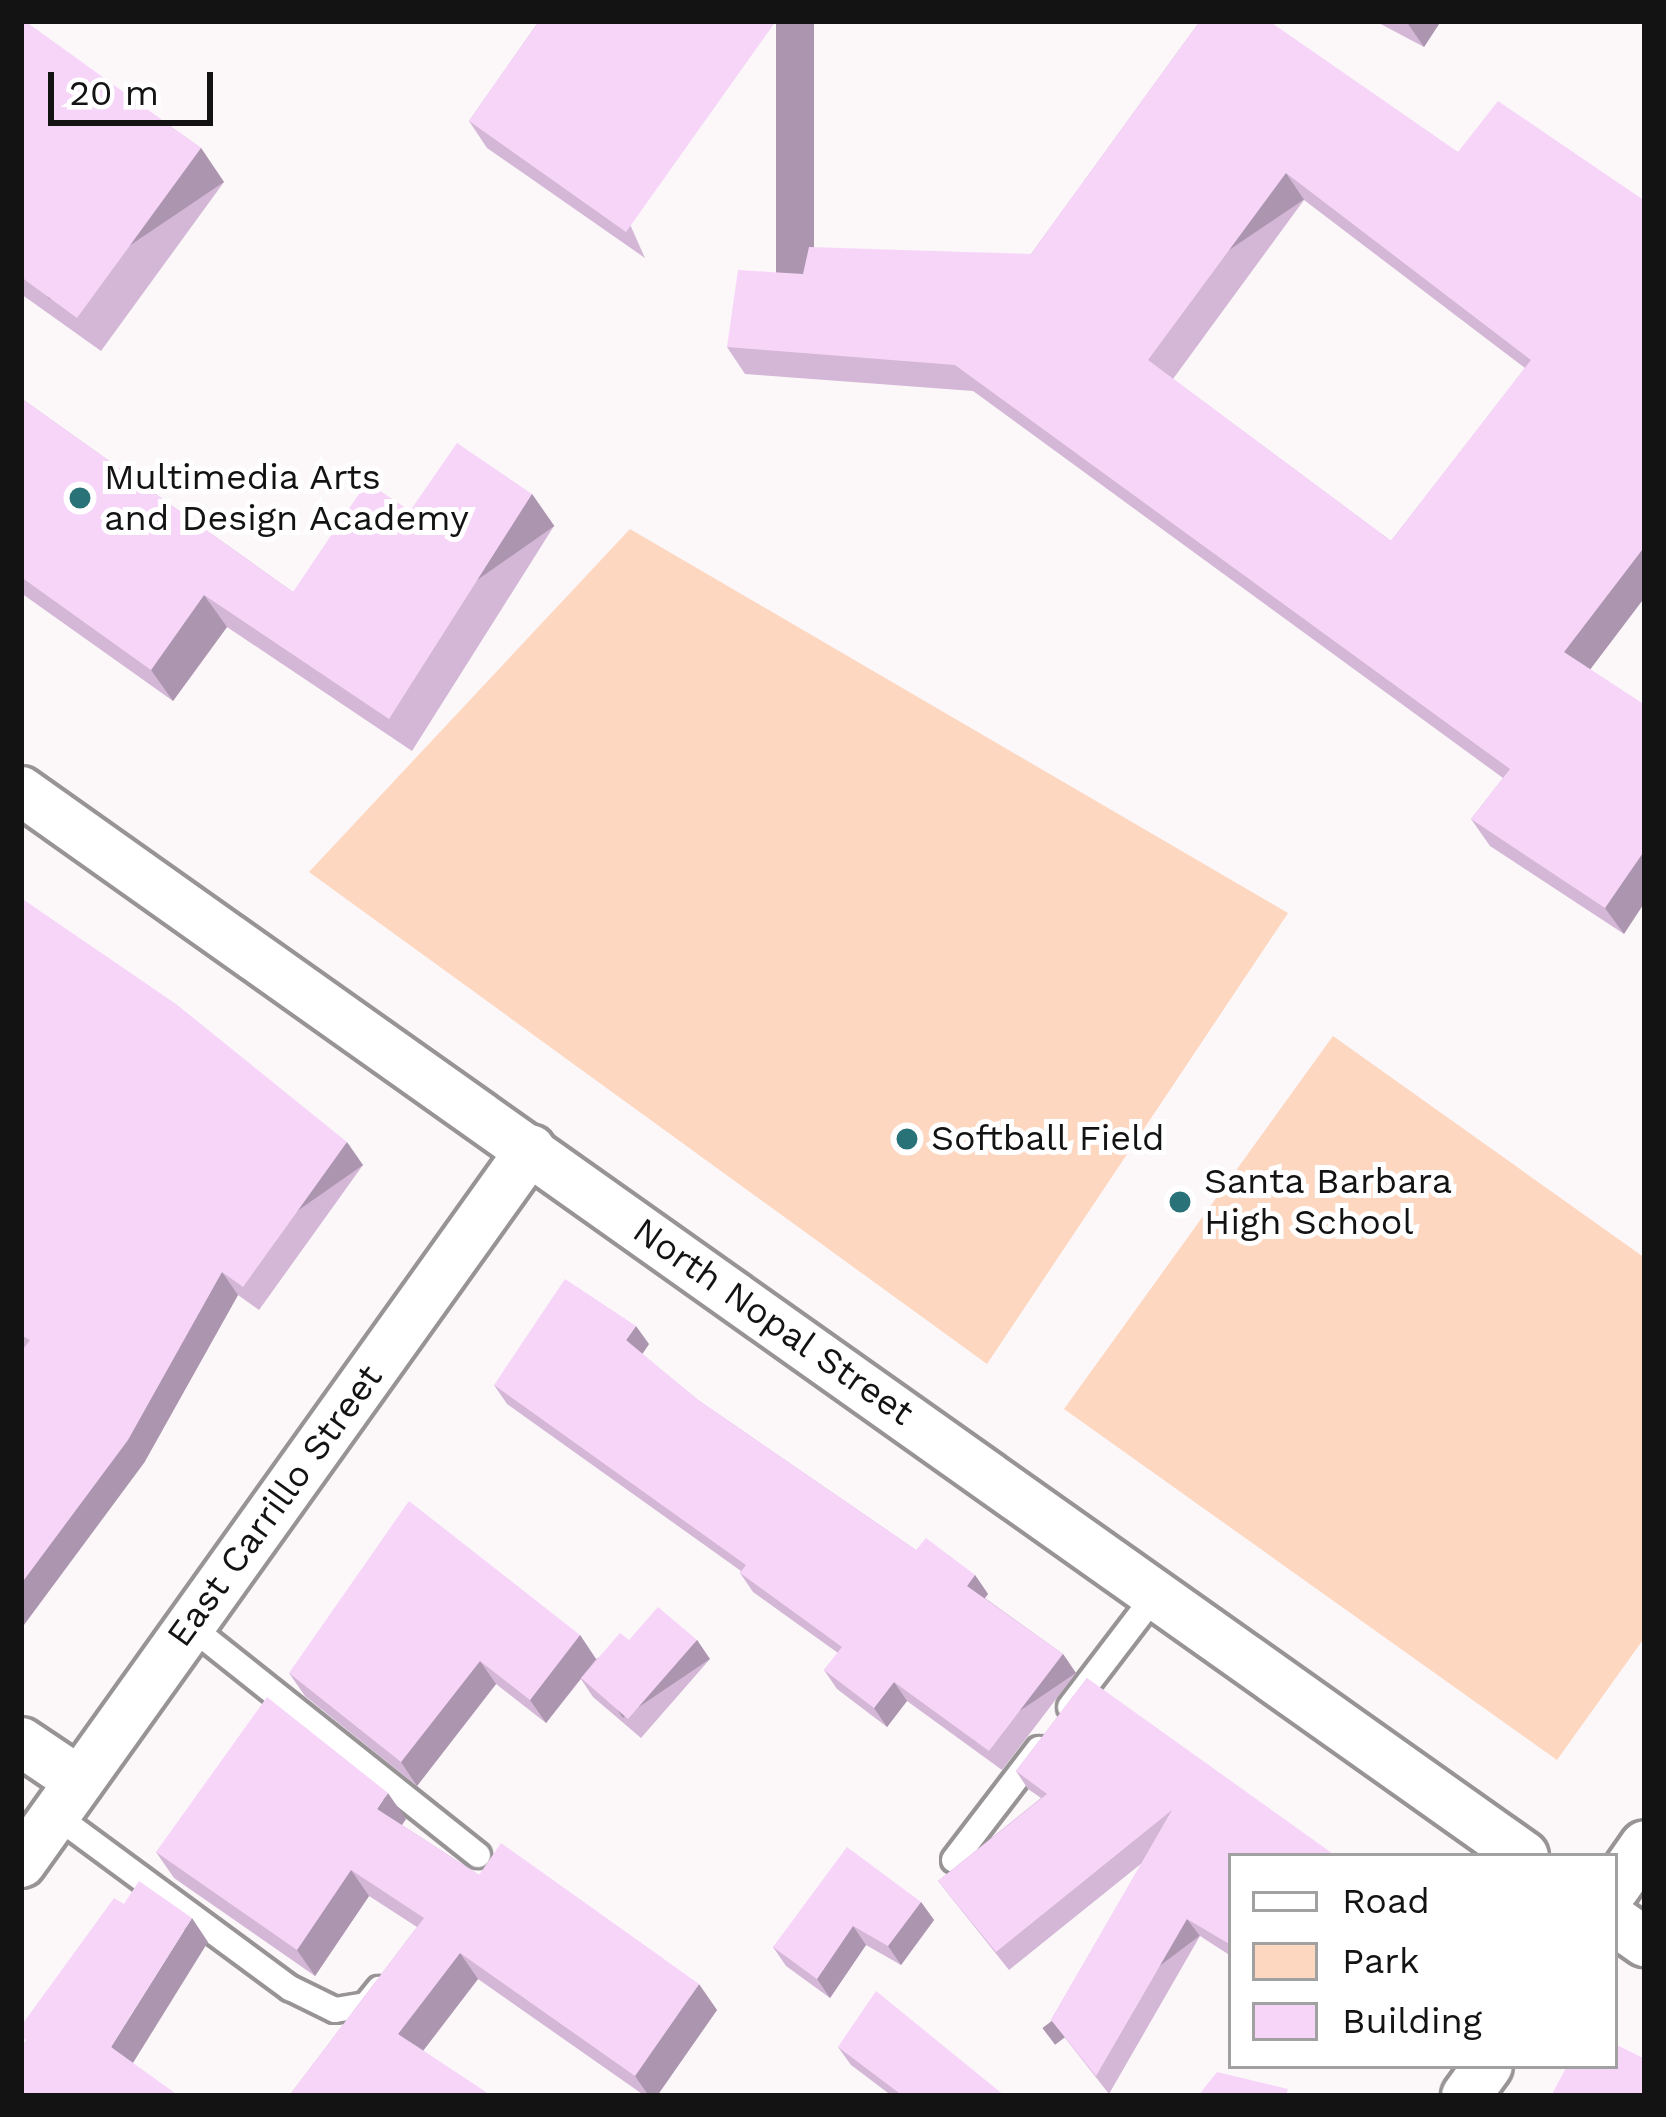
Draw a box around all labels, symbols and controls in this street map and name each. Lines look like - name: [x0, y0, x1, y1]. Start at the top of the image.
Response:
- scale bar: [54, 48, 219, 122]
- text: 20 m: [69, 72, 159, 114]
- place label: Multimedia Arts and Design Academy: [104, 455, 470, 540]
- marker: Multimedia Arts and Design Academy: [67, 485, 93, 511]
- place label: Softball Field: [931, 1117, 1166, 1161]
- marker: Softball Field: [894, 1126, 920, 1152]
- place label: Santa Barbara High School: [1204, 1159, 1453, 1244]
- marker: Santa Barbara High School: [1167, 1189, 1193, 1215]
- street label: North Nopal Street: [624, 1209, 922, 1435]
- street label: East Carrillo Street: [158, 1357, 392, 1655]
- legend: [1228, 1853, 1618, 2069]
- text: Road: [1342, 1880, 1430, 1922]
- text: Park: [1342, 1940, 1419, 1982]
- text: Building: [1342, 2000, 1482, 2042]

